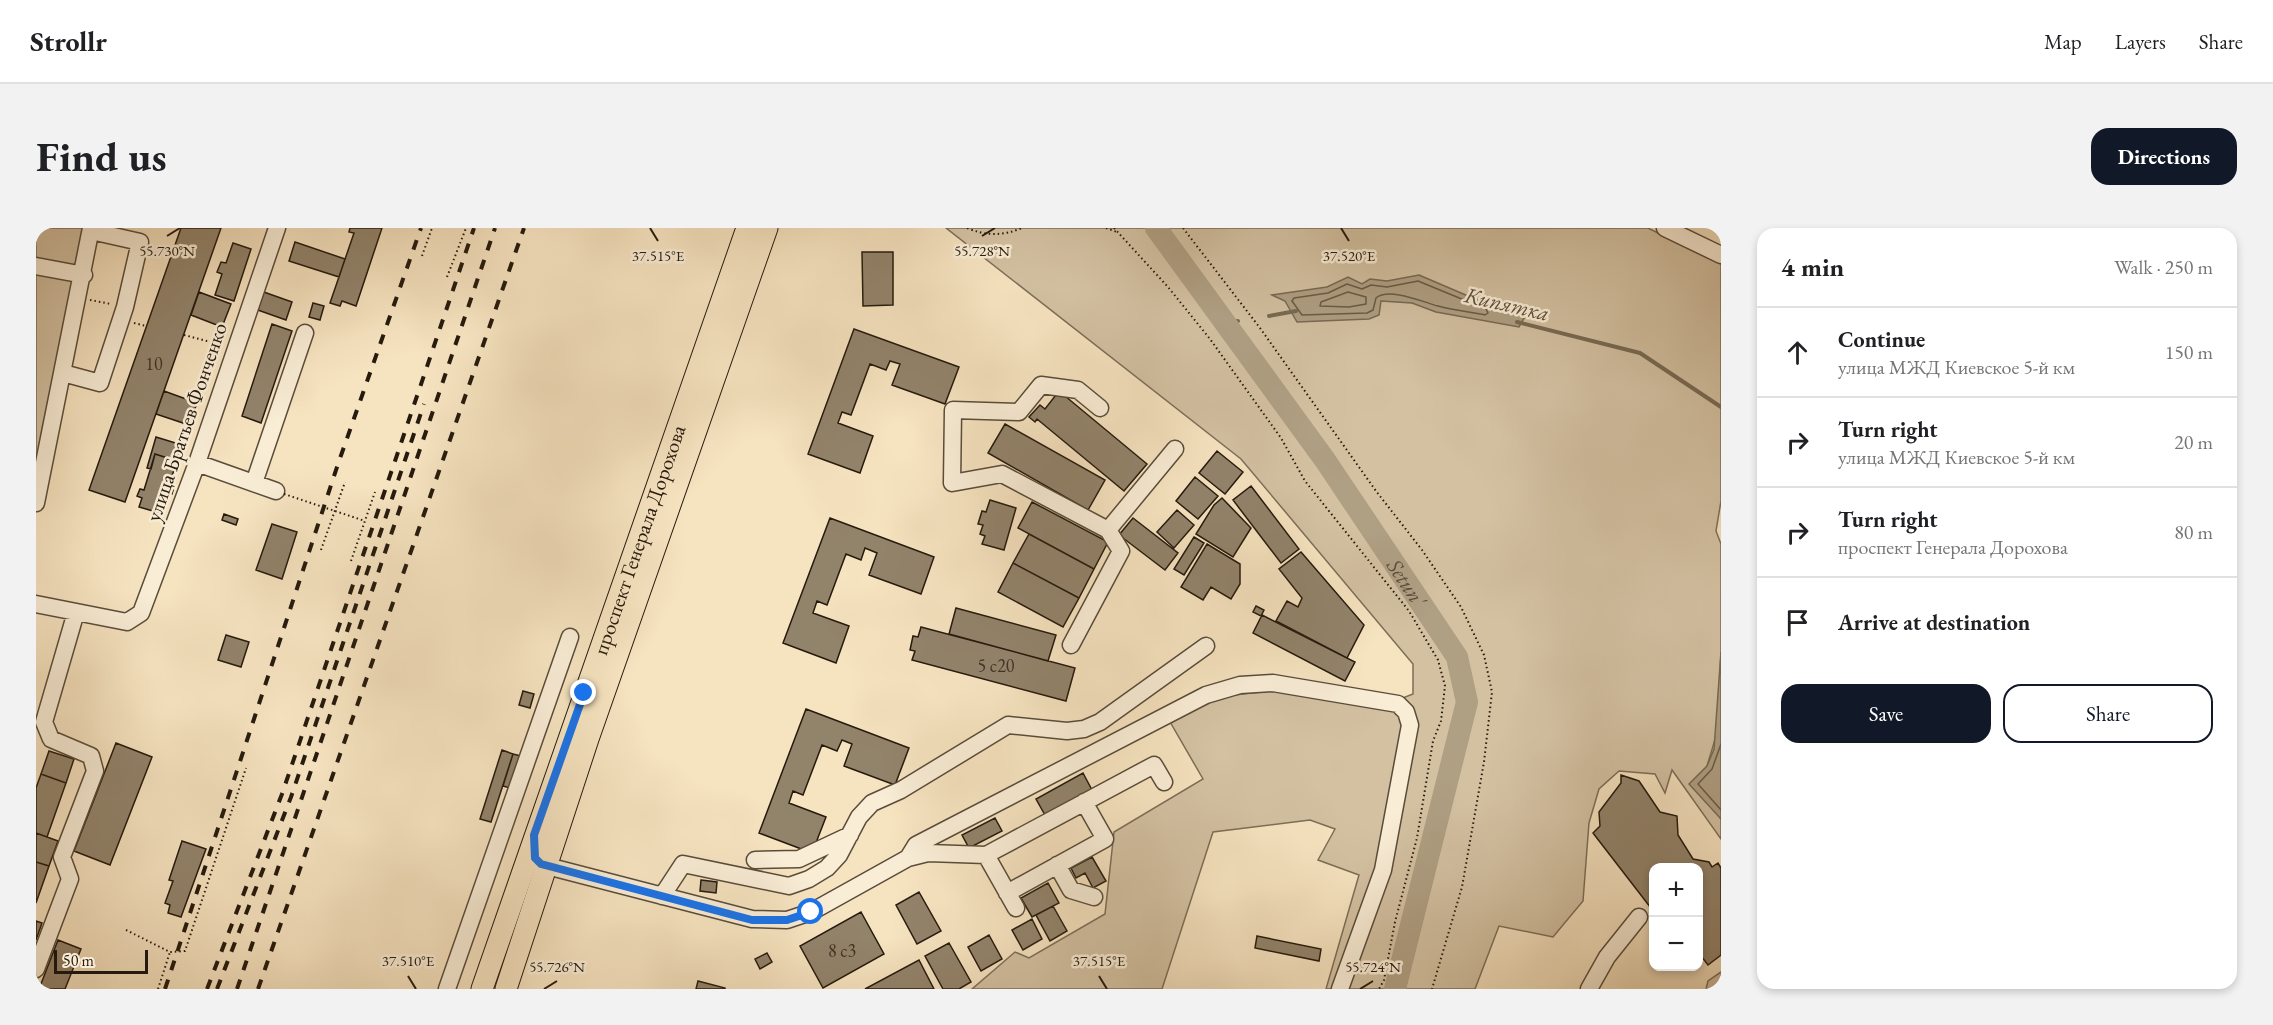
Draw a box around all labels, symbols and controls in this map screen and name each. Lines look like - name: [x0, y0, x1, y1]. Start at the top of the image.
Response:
- text: Strollr: [30, 23, 107, 59]
- text: Map: [2044, 28, 2082, 55]
- text: Layers: [2115, 28, 2166, 55]
- text: Share: [2199, 28, 2243, 55]
- button: Directions: [2091, 128, 2237, 185]
- text: Find us: [36, 129, 167, 184]
- text: 55.730°N: [139, 241, 195, 260]
- text: 55.728°N: [954, 241, 1010, 260]
- text: 37.515°E: [632, 246, 685, 265]
- text: 37.520°E: [1323, 246, 1376, 265]
- text: 4 min: [1781, 250, 1844, 284]
- text: Walk · 250 m: [2114, 254, 2213, 280]
- water label: Кипятка: [1461, 280, 1552, 328]
- street label: улица Братьев Фонченко: [139, 319, 233, 525]
- text: Continue: [1838, 325, 1925, 354]
- icon: ahead: [1781, 336, 1814, 369]
- text: 150 m: [2165, 339, 2213, 365]
- house number: 10: [145, 352, 163, 375]
- text: улица МЖД Киевское 5-й км: [1838, 354, 2075, 380]
- text: Turn right: [1838, 415, 1937, 444]
- street label: проспект Генерала Дорохова: [586, 420, 691, 658]
- icon: right: [1781, 426, 1814, 459]
- text: 20 m: [2174, 429, 2213, 455]
- text: улица МЖД Киевское 5-й км: [1838, 444, 2075, 470]
- text: Turn right: [1838, 505, 1937, 534]
- icon: right: [1781, 516, 1814, 549]
- text: 80 m: [2174, 519, 2213, 545]
- text: проспект Генерала Дорохова: [1838, 534, 2068, 560]
- water label: Setun': [1380, 552, 1435, 614]
- icon: arrive: [1781, 606, 1814, 639]
- text: Arrive at destination: [1838, 608, 2030, 637]
- house number: 5 с20: [978, 654, 1015, 677]
- route end: [570, 679, 596, 705]
- button: Save: [1781, 684, 1991, 743]
- button: Share: [2003, 684, 2213, 743]
- map controls: [1649, 863, 1703, 971]
- button: +: [1649, 863, 1703, 917]
- route start: [797, 898, 823, 924]
- button: −: [1649, 917, 1703, 971]
- house number: 8 с3: [828, 939, 856, 962]
- scale bar: [54, 947, 148, 974]
- text: 50 m: [63, 950, 94, 971]
- text: 37.510°E: [382, 951, 435, 970]
- text: 37.515°E: [1073, 951, 1126, 970]
- text: 55.726°N: [529, 957, 585, 976]
- text: 55.724°N: [1345, 957, 1401, 976]

